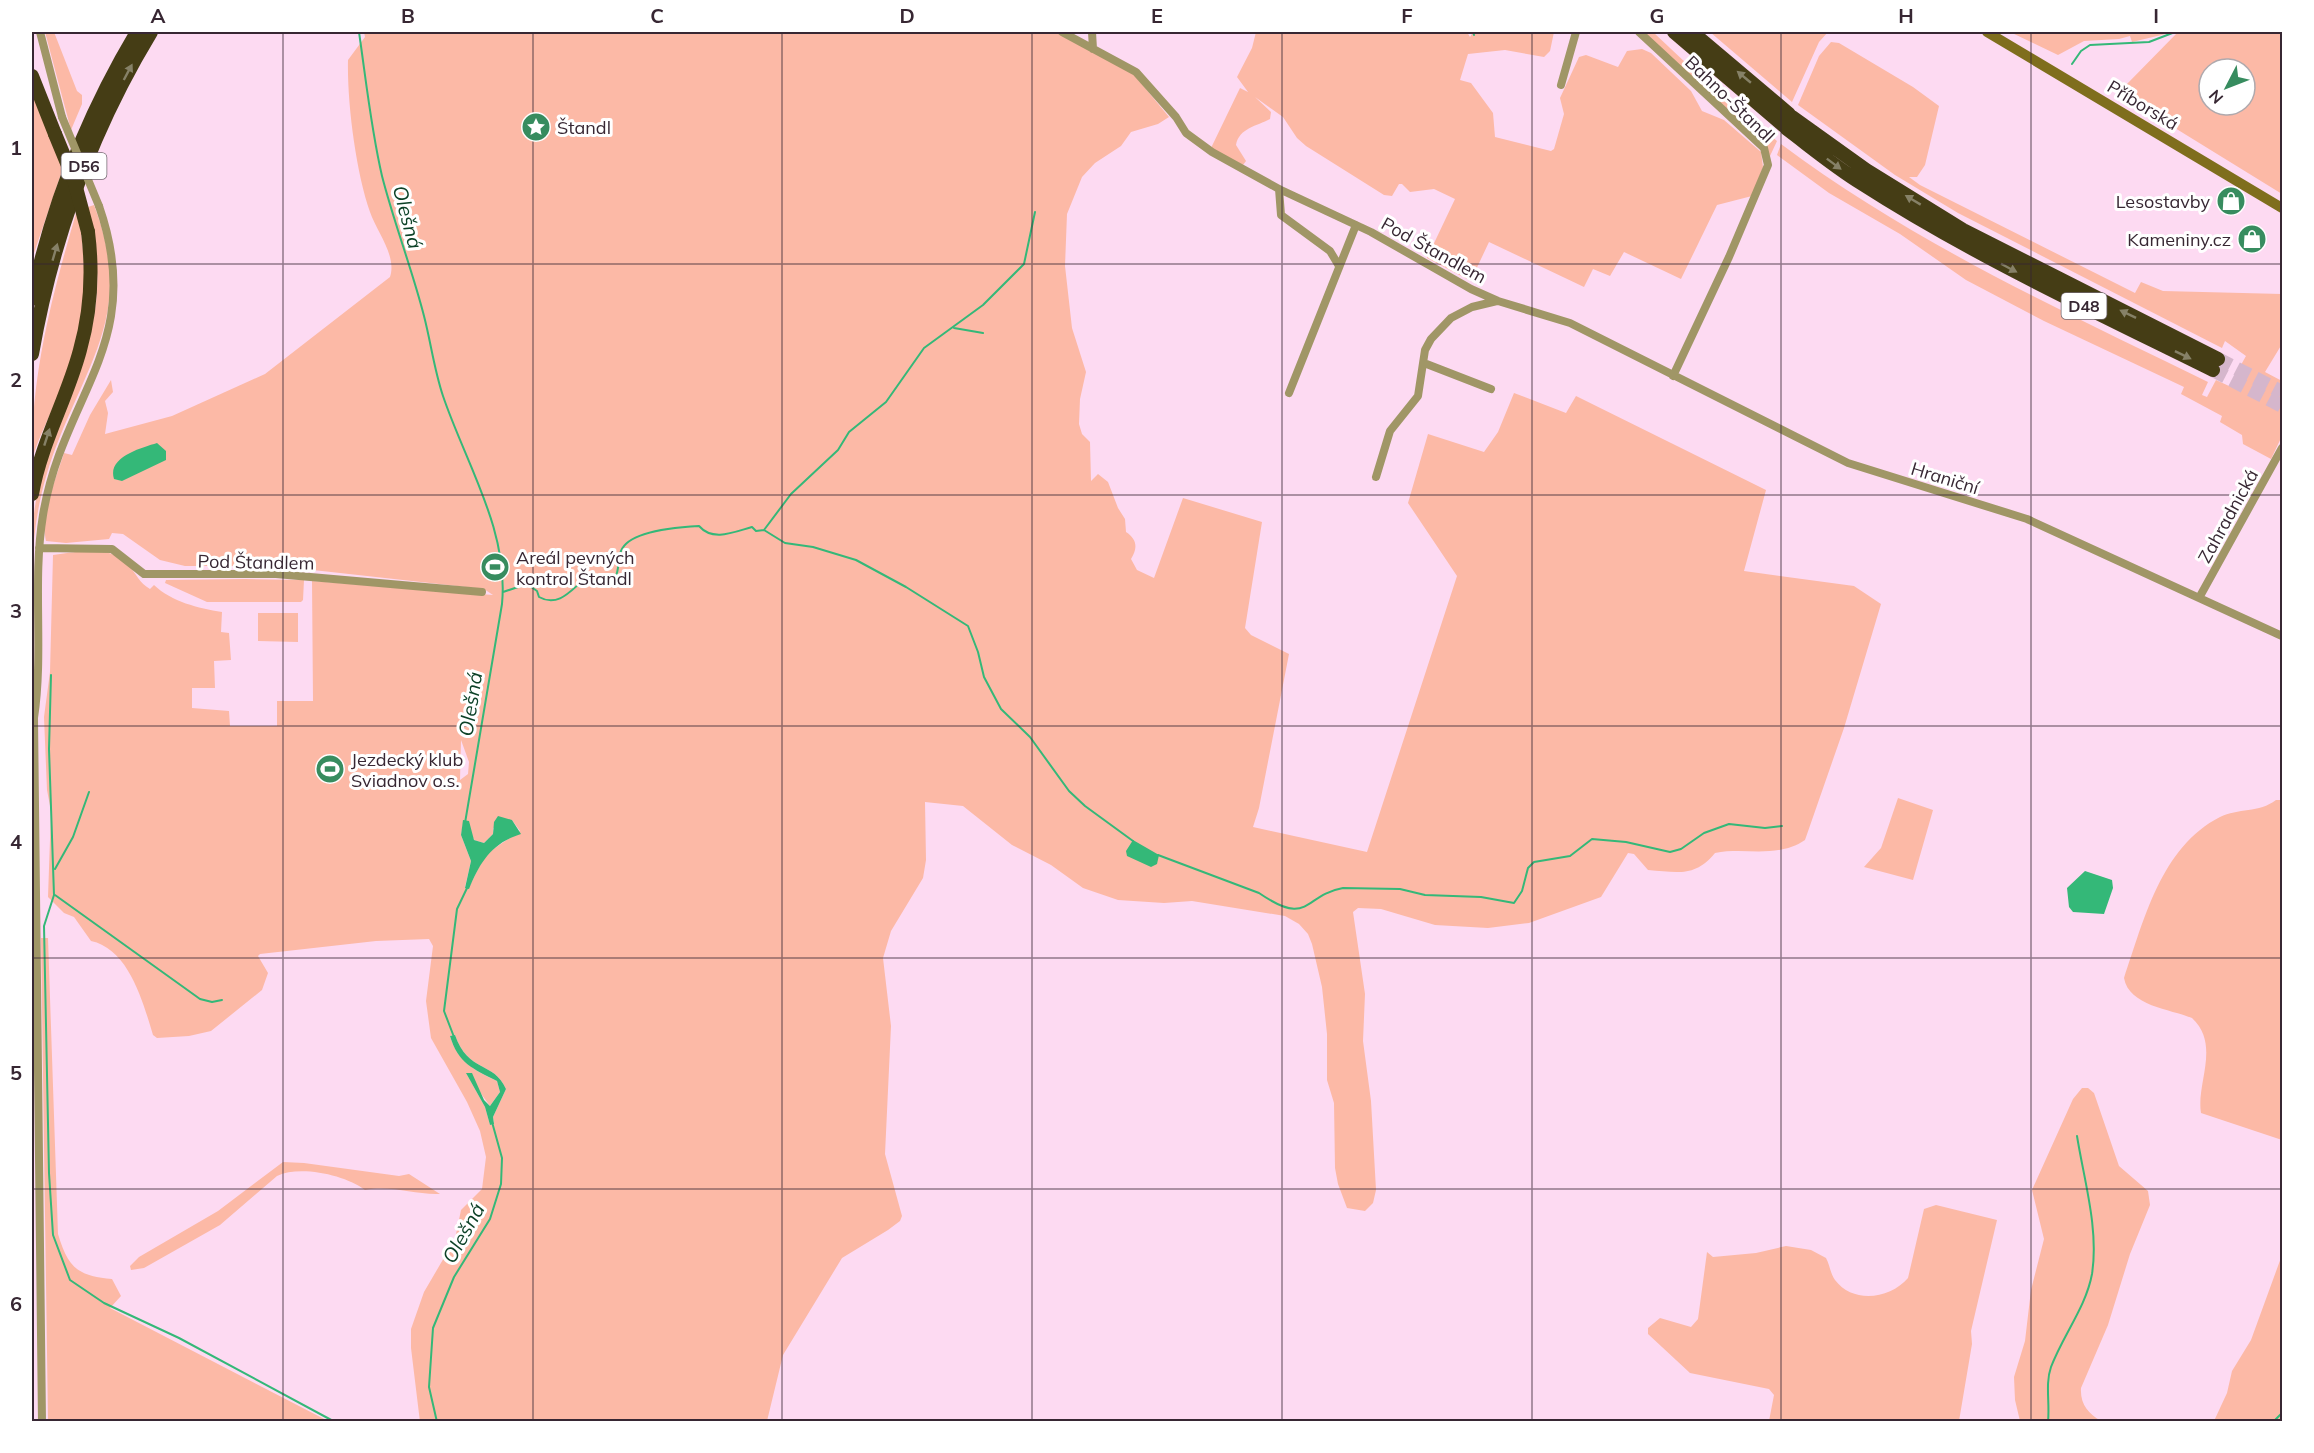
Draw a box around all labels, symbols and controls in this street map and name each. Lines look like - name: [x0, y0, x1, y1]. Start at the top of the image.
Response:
- text: A: [151, 3, 166, 28]
- text: B: [401, 3, 415, 28]
- text: C: [650, 3, 664, 28]
- text: D: [899, 3, 915, 28]
- text: E: [1151, 3, 1163, 28]
- text: F: [1401, 3, 1413, 28]
- text: G: [1650, 3, 1664, 28]
- text: H: [1898, 3, 1914, 28]
- text: I: [2153, 3, 2159, 28]
- street label: Bahno-Štandl: [1680, 50, 1780, 148]
- north arrow: [2197, 57, 2257, 117]
- one-way arrow: [123, 63, 133, 80]
- one-way arrow: [1737, 71, 1752, 84]
- street label: Příborská: [2103, 75, 2183, 135]
- text: N: [2204, 86, 2227, 108]
- place icon: Štandl: [520, 111, 552, 143]
- place label: Štandl: [557, 116, 611, 139]
- text: 1: [10, 135, 22, 160]
- road number: D56: [62, 153, 106, 179]
- one-way arrow: [1826, 158, 1842, 170]
- water label: Olešná: [388, 183, 428, 251]
- shop icon: Lesostavby: [2215, 185, 2247, 217]
- place label: Lesostavby: [2116, 190, 2210, 213]
- one-way arrow: [1905, 194, 1921, 205]
- street label: Pod Štandlem: [1377, 212, 1491, 288]
- shop icon: Kameniny.cz: [2236, 223, 2268, 255]
- place label: Kameniny.cz: [2127, 228, 2231, 251]
- one-way arrow: [51, 243, 60, 261]
- one-way arrow: [2001, 263, 2018, 273]
- road number: D48: [2062, 293, 2106, 319]
- one-way arrow: [2119, 309, 2136, 319]
- one-way arrow: [2175, 350, 2192, 360]
- text: 2: [10, 367, 22, 392]
- one-way arrow: [43, 428, 52, 446]
- street label: Hraniční: [1908, 457, 1983, 500]
- street label: Zahradnická: [2193, 465, 2263, 567]
- place label: Areál pevných kontrol Štandl: [516, 546, 635, 590]
- street label: Pod Štandlem: [198, 549, 314, 575]
- sports icon: Areál pevných kontrol Štandl: [479, 551, 511, 583]
- text: 3: [10, 598, 22, 623]
- water label: Olešná: [453, 670, 487, 738]
- place label: Jezdecký klub Sviadnov o.s.: [351, 748, 463, 792]
- sports icon: Jezdecký klub Sviadnov o.s.: [314, 753, 346, 785]
- text: 4: [10, 829, 22, 854]
- text: 5: [10, 1060, 22, 1085]
- water label: Olešná: [436, 1199, 490, 1267]
- text: 6: [10, 1291, 22, 1316]

